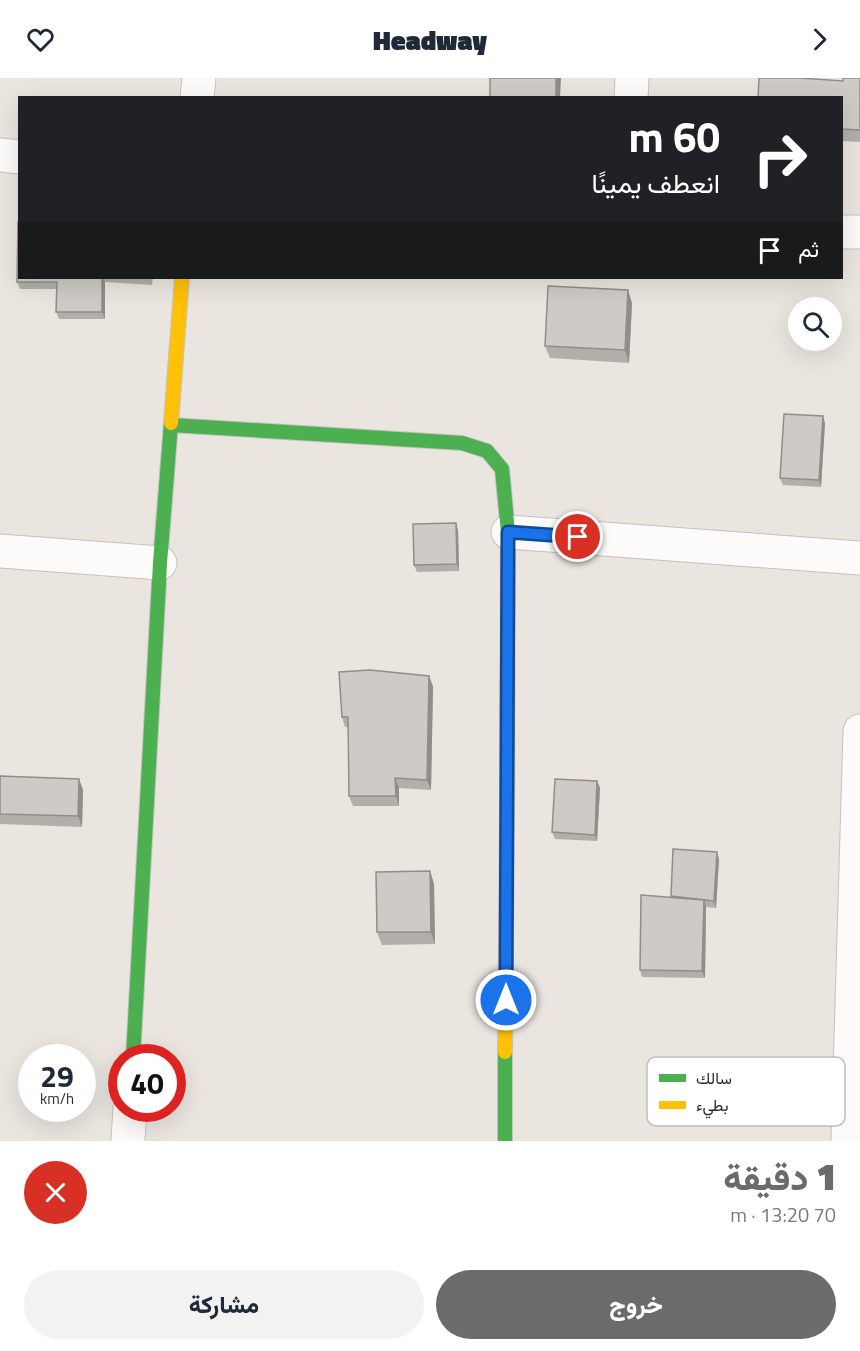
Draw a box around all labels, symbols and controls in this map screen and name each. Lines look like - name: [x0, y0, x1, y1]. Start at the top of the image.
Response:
- text: Headway: [373, 19, 487, 60]
- icon: heart: [24, 23, 57, 56]
- icon: forward: [803, 23, 836, 56]
- text: 60 m: [628, 104, 720, 168]
- icon: right: [741, 120, 819, 198]
- text: انعطف يمينًا: [591, 162, 720, 203]
- text: ثم: [798, 232, 819, 266]
- icon: arrive: [753, 234, 786, 267]
- map controls: [788, 297, 842, 351]
- button: search: [788, 297, 842, 351]
- pin: [552, 511, 603, 562]
- icon: arrive: [561, 520, 594, 553]
- position arrow: [474, 968, 538, 1032]
- speed limit sign: 40: [108, 1044, 186, 1122]
- text: 29: [40, 1053, 74, 1099]
- legend: [647, 1057, 845, 1126]
- text: سالك: [696, 1066, 732, 1090]
- text: km/h: [40, 1087, 74, 1110]
- text: بطيء: [696, 1093, 728, 1119]
- text: 1 دقيقة: [723, 1149, 836, 1204]
- button: close: [24, 1161, 87, 1224]
- text: 70 m · 13:20: [730, 1199, 836, 1230]
- button: مشاركة: [24, 1270, 424, 1339]
- button: خروج: [436, 1270, 836, 1339]

